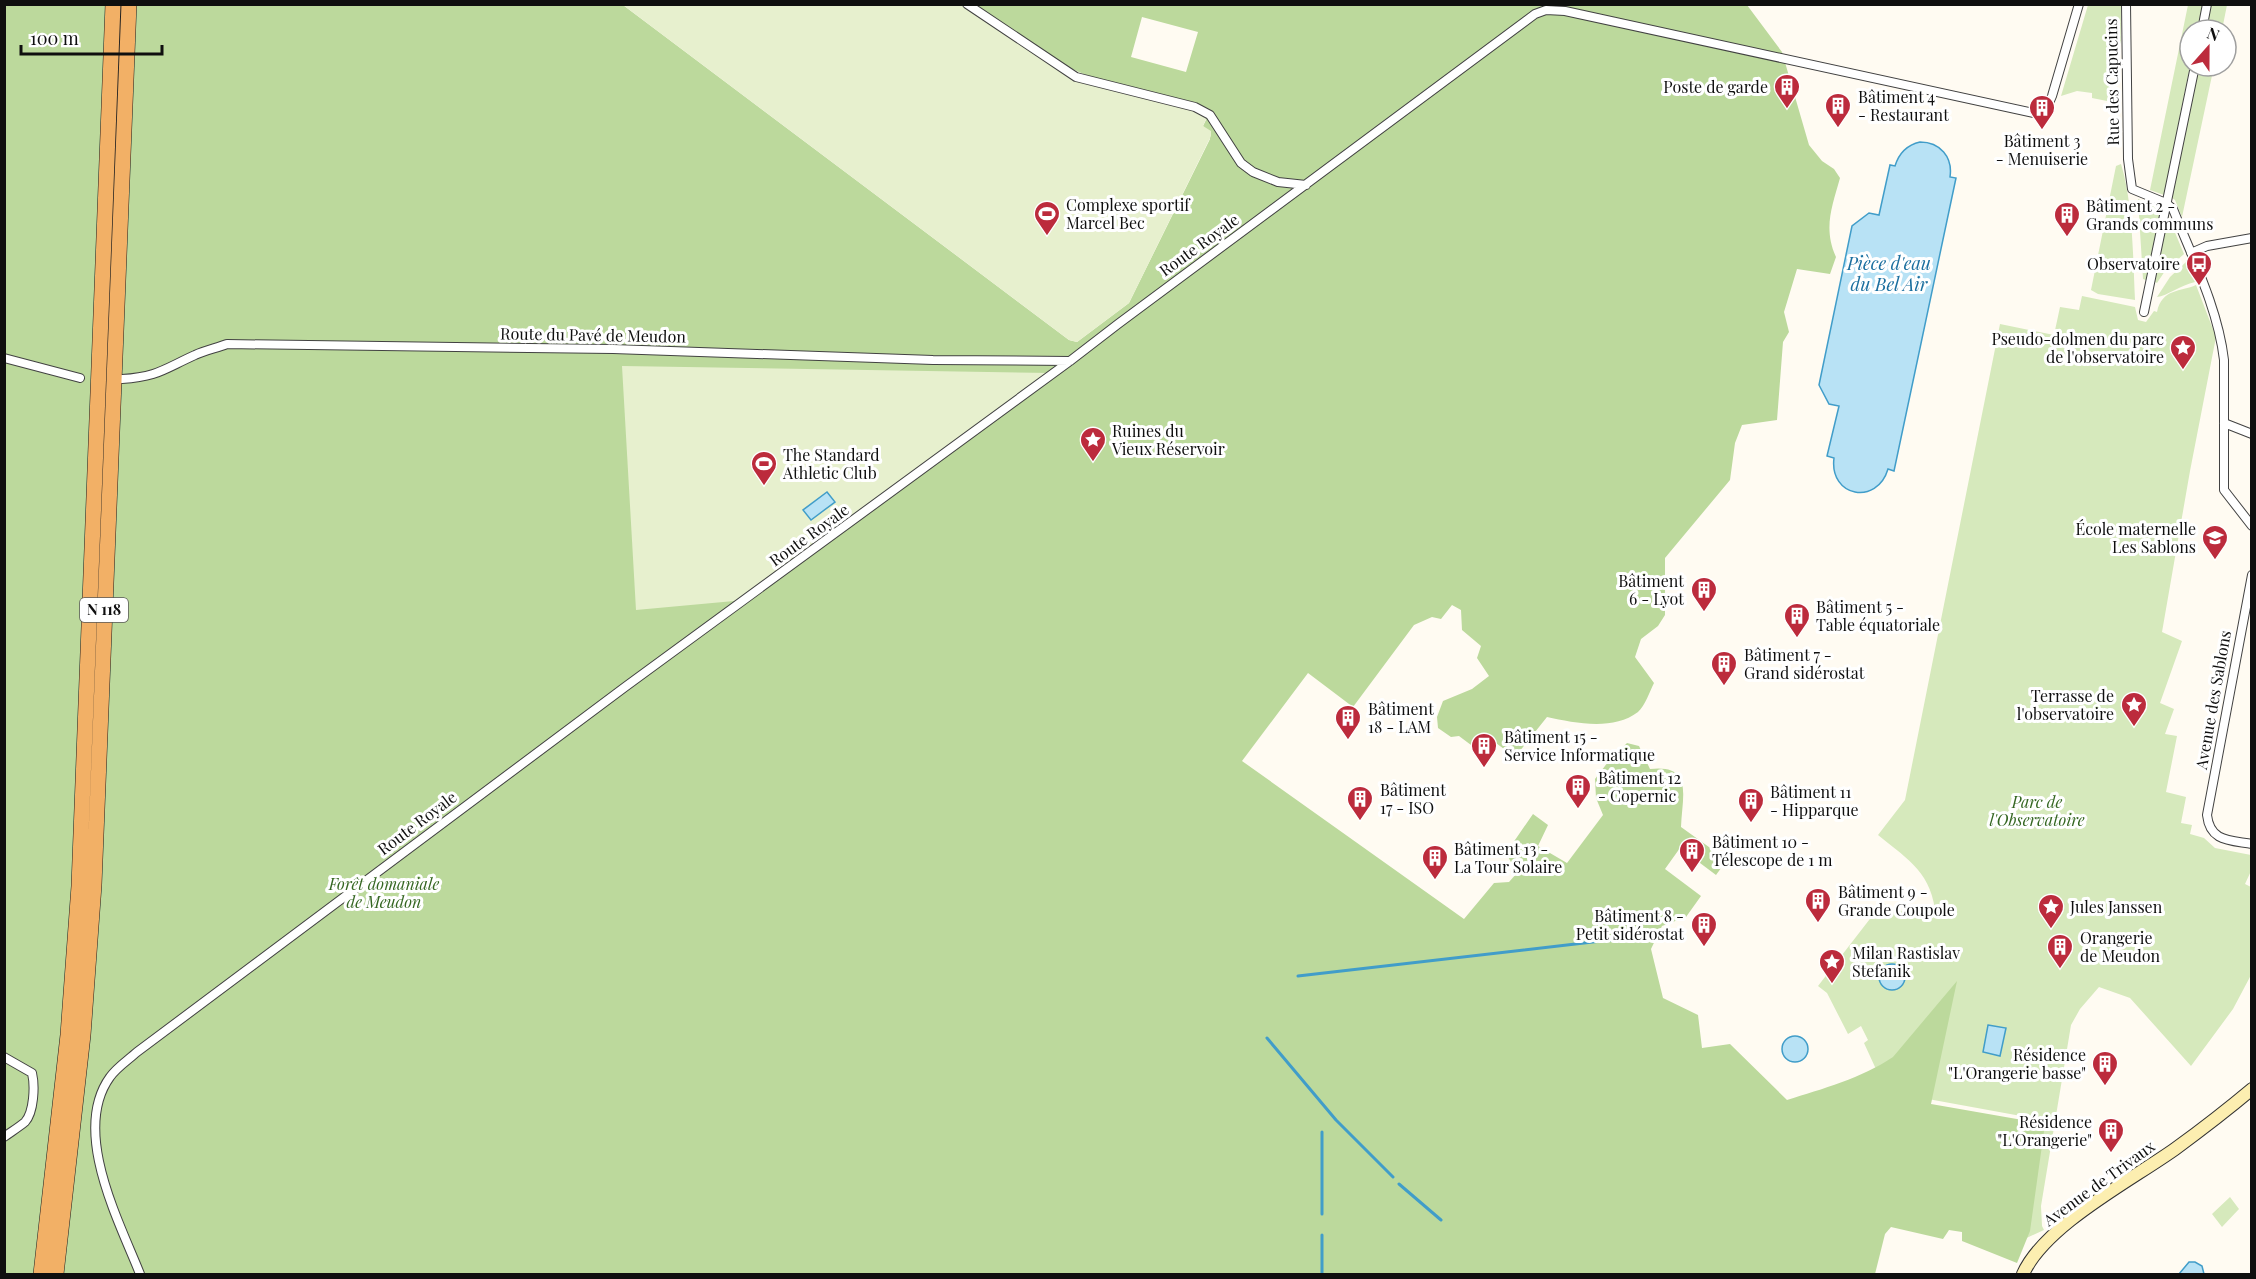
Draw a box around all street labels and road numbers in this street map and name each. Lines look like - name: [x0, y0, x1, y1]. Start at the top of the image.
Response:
- street label: Rue des Capucins: [2100, 18, 2123, 146]
- street label: Route Royale: [1155, 209, 1243, 281]
- street label: Route du Pavé de Meudon: [500, 322, 686, 347]
- street label: Route Royale: [765, 499, 853, 571]
- road number: N 118: [80, 598, 128, 622]
- street label: Avenue des Sablons: [2190, 629, 2235, 772]
- street label: Route Royale: [373, 786, 460, 859]
- street label: Avenue de Trivaux: [2038, 1135, 2159, 1231]

